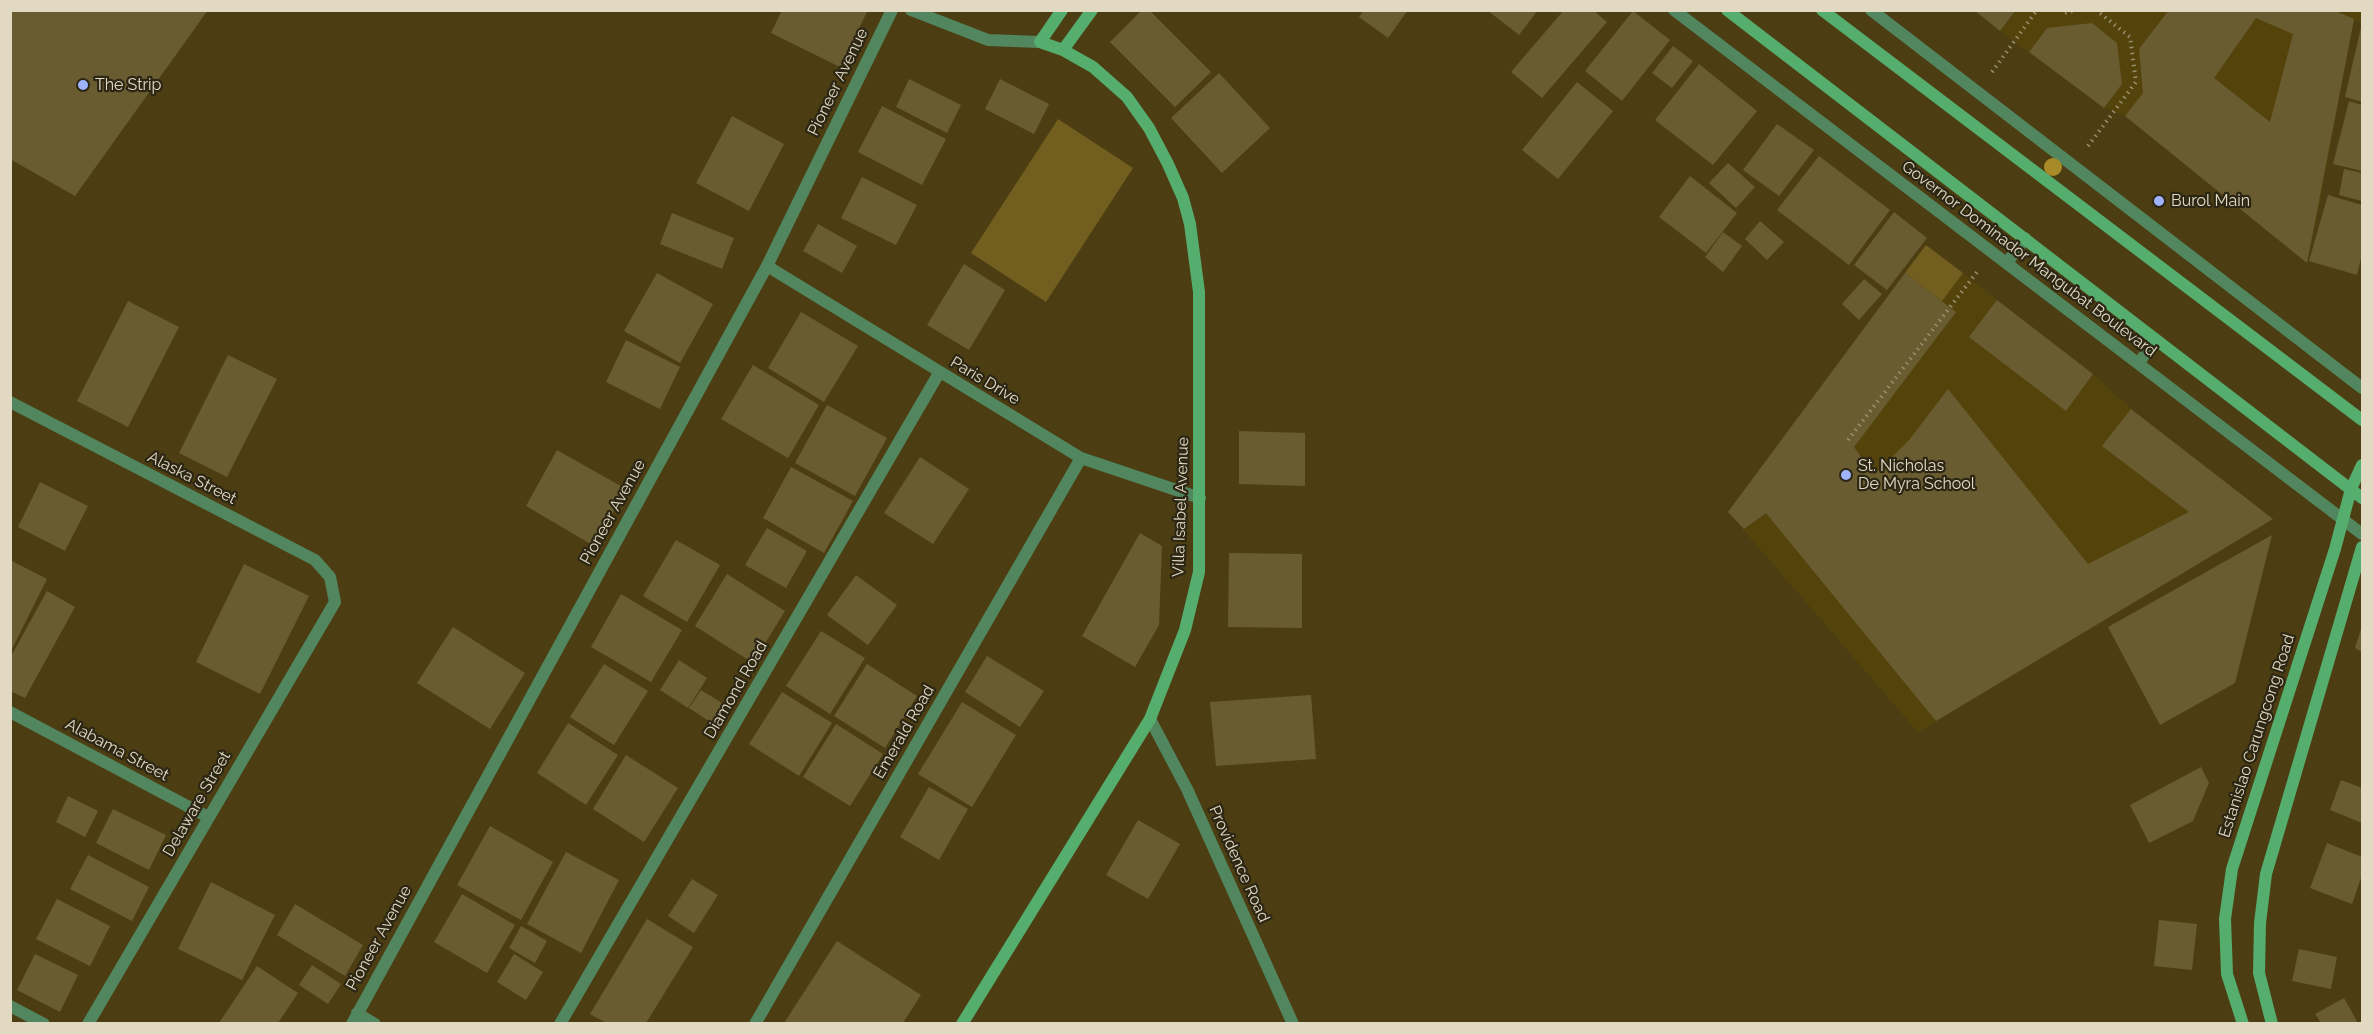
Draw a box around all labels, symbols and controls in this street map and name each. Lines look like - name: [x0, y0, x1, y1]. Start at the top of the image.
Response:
- street label: Pioneer Avenue: [804, 25, 872, 139]
- place label: The Strip: [95, 75, 161, 95]
- marker: The Strip: [76, 78, 90, 92]
- street label: Governor Dominador Mangubat Boulevard: [1898, 157, 2160, 361]
- place label: Burol Main: [2171, 191, 2250, 211]
- marker: Burol Main: [2152, 194, 2166, 208]
- street label: Paris Drive: [947, 353, 1023, 409]
- street label: Villa Isabel Avenue: [1169, 437, 1193, 577]
- street label: Alaska Street: [144, 447, 240, 509]
- street label: Pioneer Avenue: [576, 456, 650, 568]
- place label: St. Nicholas De Myra School: [1858, 456, 1975, 494]
- marker: St. Nicholas De Myra School: [1839, 468, 1853, 482]
- street label: Estanislao Carungcong Road: [2215, 632, 2299, 840]
- street label: Diamond Road: [700, 638, 772, 742]
- street label: Emerald Road: [869, 682, 939, 782]
- street label: Alabama Street: [62, 715, 172, 785]
- street label: Delaware Street: [159, 748, 235, 860]
- street label: Providence Road: [1205, 803, 1273, 925]
- street label: Pioneer Avenue: [342, 882, 416, 994]

